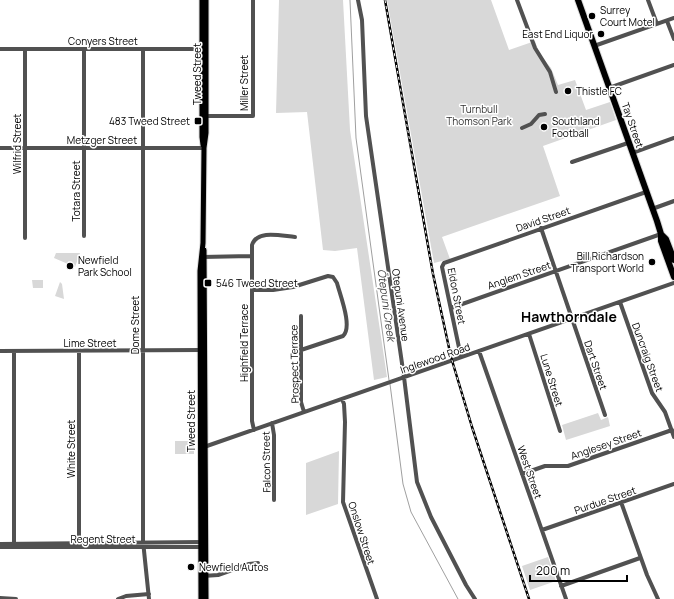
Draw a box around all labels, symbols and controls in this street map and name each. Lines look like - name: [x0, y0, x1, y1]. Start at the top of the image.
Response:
- place label: Surrey Court Motel: [600, 3, 655, 29]
- marker: Surrey Court Motel: [587, 11, 597, 21]
- place label: East End Liquor: [522, 27, 593, 41]
- marker: East End Liquor: [596, 29, 606, 39]
- street label: Conyers Street: [68, 34, 138, 48]
- street label: Tweed Street: [190, 43, 204, 105]
- street label: Miller Street: [237, 55, 251, 111]
- place label: Thistle FC: [576, 84, 622, 98]
- marker: Thistle FC: [563, 86, 573, 96]
- street label: Tay Street: [619, 100, 647, 150]
- park label: Turnbull Thomson Park: [446, 102, 513, 128]
- street label: Wilfrid Street: [10, 114, 24, 174]
- place label: 483 Tweed Street: [109, 114, 190, 128]
- place label: Southland Football: [552, 114, 600, 140]
- marker: 483 Tweed Street: [193, 116, 203, 126]
- marker: Southland Football: [539, 122, 549, 132]
- street label: Metzger Street: [67, 133, 137, 147]
- street label: Totara Street: [69, 161, 83, 221]
- street label: David Street: [514, 203, 572, 235]
- place label: Bill Richardson Transport World: [570, 249, 644, 275]
- place label: Newfield Park School: [78, 253, 132, 279]
- marker: Bill Richardson Transport World: [647, 257, 657, 267]
- street label: Anglem Street: [485, 258, 553, 292]
- marker: Newfield Park School: [65, 261, 75, 271]
- street label: Eldon Street: [445, 267, 469, 325]
- water label: Ōtepuni Creek: [375, 268, 400, 344]
- street label: Otepuni Avenue: [389, 268, 413, 342]
- place label: 546 Tweed Street: [216, 276, 298, 290]
- marker: 546 Tweed Street: [203, 278, 213, 288]
- street label: Dome Street: [128, 296, 142, 354]
- street label: Highfield Terrace: [237, 304, 251, 382]
- district label: Hawthorndale: [521, 307, 617, 326]
- street label: Duncraig Street: [629, 320, 667, 394]
- street label: Prospect Terrace: [286, 324, 302, 404]
- street label: Lime Street: [63, 336, 117, 350]
- street label: Dart Street: [581, 338, 611, 392]
- street label: Inglewood Road: [398, 339, 472, 377]
- street label: Lune Street: [537, 352, 567, 408]
- street label: Tweed Street: [184, 390, 198, 452]
- street label: White Street: [64, 420, 78, 478]
- street label: Anglesey Street: [569, 425, 643, 463]
- street label: Falcon Street: [258, 431, 274, 493]
- street label: West Street: [514, 444, 546, 500]
- street label: Purdue Street: [572, 483, 638, 517]
- street label: Onslow Street: [345, 500, 379, 566]
- street label: Regent Street: [70, 532, 136, 546]
- scale bar: [530, 557, 627, 583]
- place label: Newfield Autos: [199, 560, 269, 574]
- marker: Newfield Autos: [186, 562, 196, 572]
- text: 200 m: [536, 562, 570, 579]

